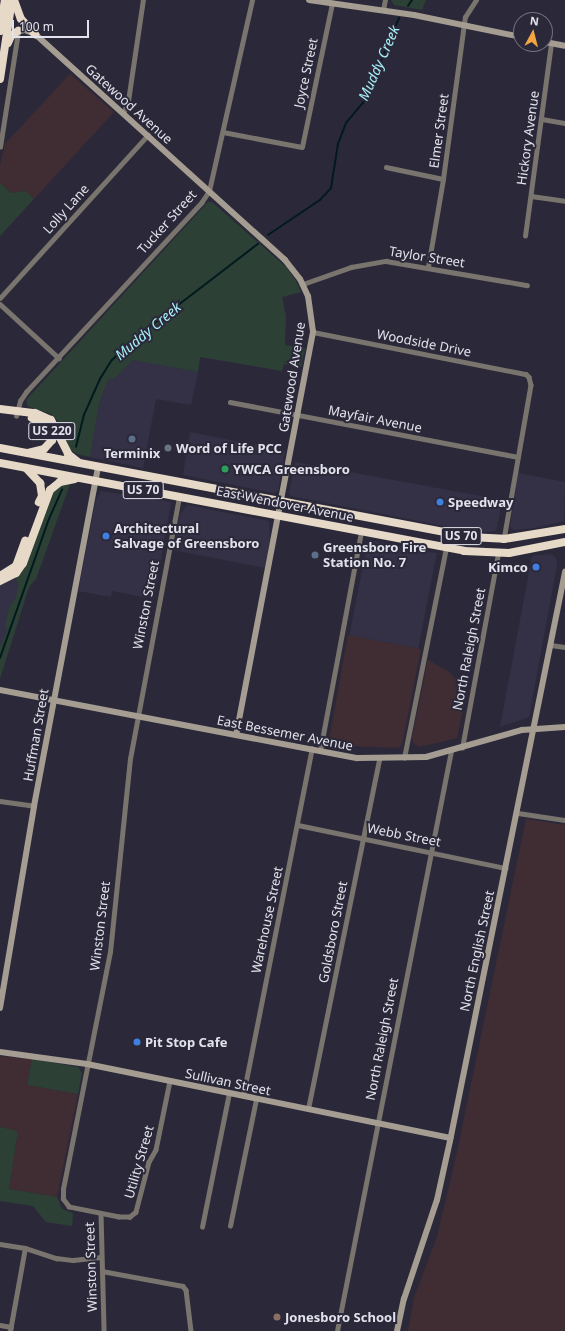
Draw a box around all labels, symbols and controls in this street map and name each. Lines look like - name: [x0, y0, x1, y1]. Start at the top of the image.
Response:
- scale bar: [14, 12, 91, 38]
- north arrow: [513, 12, 553, 52]
- text: N: [529, 13, 540, 29]
- text: 100 m: [19, 18, 54, 35]
- water label: Muddy Creek: [355, 23, 403, 103]
- street label: Joyce Street: [291, 37, 321, 109]
- street label: Gatewood Avenue: [82, 61, 176, 147]
- street label: Hickory Avenue: [514, 90, 542, 186]
- street label: Elmer Street: [426, 93, 452, 169]
- street label: Lolly Lane: [40, 181, 92, 237]
- street label: Tucker Street: [134, 187, 200, 257]
- street label: Taylor Street: [388, 243, 466, 271]
- water label: Muddy Creek: [112, 299, 184, 363]
- street label: Gatewood Avenue: [276, 321, 308, 433]
- street label: Woodside Drive: [375, 326, 473, 360]
- street label: Mayfair Avenue: [327, 402, 423, 436]
- road number: US 220: [28, 421, 76, 441]
- marker: Terminix: [127, 434, 137, 444]
- place label: Word of Life PCC: [176, 440, 282, 456]
- marker: Word of Life PCC: [163, 443, 173, 453]
- place label: Terminix: [104, 445, 160, 461]
- place label: YWCA Greensboro: [233, 461, 350, 477]
- marker: YWCA Greensboro: [220, 464, 230, 474]
- road number: US 70: [122, 480, 164, 500]
- street label: East Wendover Avenue: [215, 483, 355, 525]
- place label: Speedway: [448, 494, 513, 510]
- marker: Speedway: [435, 497, 445, 507]
- place label: Architectural Salvage of Greensboro: [114, 521, 259, 552]
- road number: US 70: [440, 526, 482, 546]
- marker: Architectural Salvage of Greensboro: [101, 531, 111, 541]
- place label: Greensboro Fire Station No. 7: [323, 540, 426, 571]
- marker: Greensboro Fire Station No. 7: [310, 550, 320, 560]
- street label: Winston Street: [130, 559, 162, 651]
- place label: Kimco: [488, 559, 528, 575]
- marker: Kimco: [531, 562, 541, 572]
- street label: North Raleigh Street: [449, 586, 489, 712]
- street label: Huffman Street: [20, 687, 52, 783]
- street label: East Bessemer Avenue: [216, 712, 354, 754]
- street label: Webb Street: [366, 820, 442, 850]
- street label: Warehouse Street: [248, 865, 286, 975]
- street label: Winston Street: [87, 880, 113, 972]
- street label: Goldsboro Street: [315, 880, 351, 984]
- street label: North English Street: [457, 889, 497, 1013]
- street label: North Raleigh Street: [362, 976, 402, 1102]
- place label: Pit Stop Cafe: [145, 1034, 227, 1050]
- marker: Pit Stop Cafe: [132, 1037, 142, 1047]
- street label: Sullivan Street: [184, 1065, 272, 1099]
- street label: Utility Street: [121, 1124, 157, 1200]
- street label: Winston Street: [82, 1222, 100, 1312]
- place label: Jonesboro School: [285, 1309, 396, 1325]
- marker: Jonesboro School: [272, 1312, 282, 1322]

